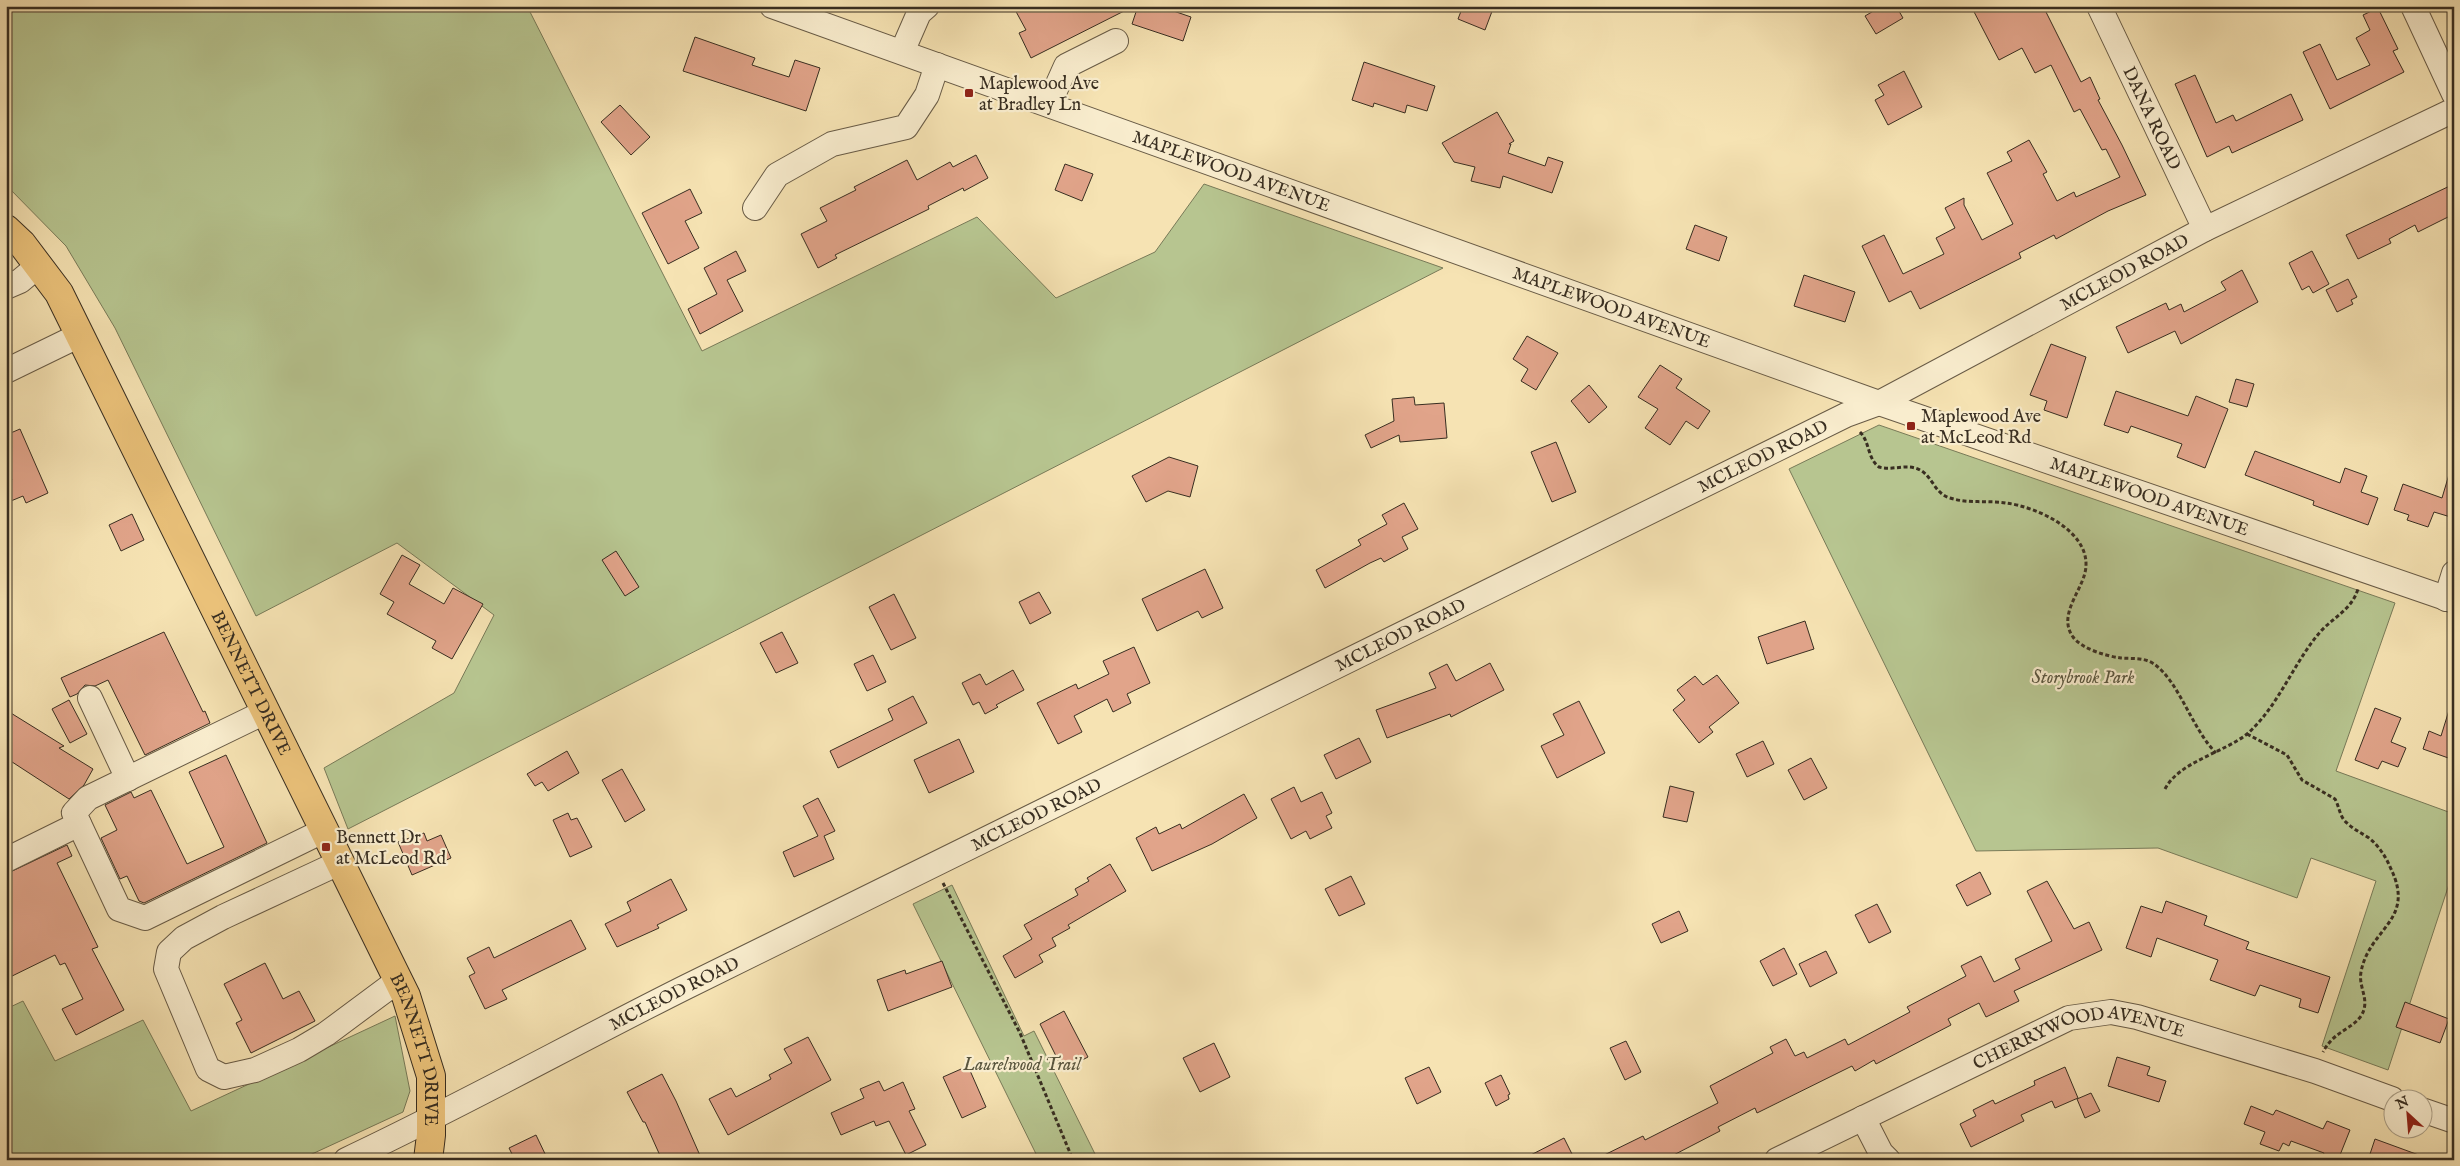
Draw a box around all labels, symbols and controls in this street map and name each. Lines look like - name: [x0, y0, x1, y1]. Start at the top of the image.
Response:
- street label: DANA ROAD: [2116, 63, 2185, 174]
- place label: Maplewood Ave at Bradley Ln: [979, 73, 1099, 117]
- marker: Maplewood Ave at Bradley Ln: [963, 87, 975, 99]
- street label: MAPLEWOOD AVENUE: [1129, 126, 1333, 218]
- street label: MCLEOD ROAD: [2057, 230, 2193, 317]
- street label: MAPLEWOOD AVENUE: [1509, 262, 1713, 355]
- place label: Maplewood Ave at McLeod Rd: [1921, 406, 2041, 450]
- street label: MCLEOD ROAD: [1694, 416, 1832, 499]
- marker: Maplewood Ave at McLeod Rd: [1905, 420, 1917, 432]
- street label: MAPLEWOOD AVENUE: [2047, 453, 2251, 542]
- street label: MCLEOD ROAD: [1332, 594, 1470, 678]
- street label: BENNETT DRIVE: [205, 607, 295, 760]
- park label: Storybrook Park: [2032, 667, 2134, 690]
- street label: MCLEOD ROAD: [968, 774, 1106, 857]
- place label: Bennett Dr at McLeod Rd: [336, 827, 446, 871]
- marker: Bennett Dr at McLeod Rd: [320, 841, 332, 853]
- street label: MCLEOD ROAD: [606, 952, 744, 1037]
- street label: BENNETT DRIVE: [384, 970, 442, 1126]
- street label: CHERRYWOOD AVENUE: [1969, 1001, 2187, 1076]
- park label: Laurelwood Trail: [962, 1054, 1082, 1077]
- north arrow: [2382, 1088, 2432, 1138]
- text: N: [2392, 1092, 2412, 1114]

